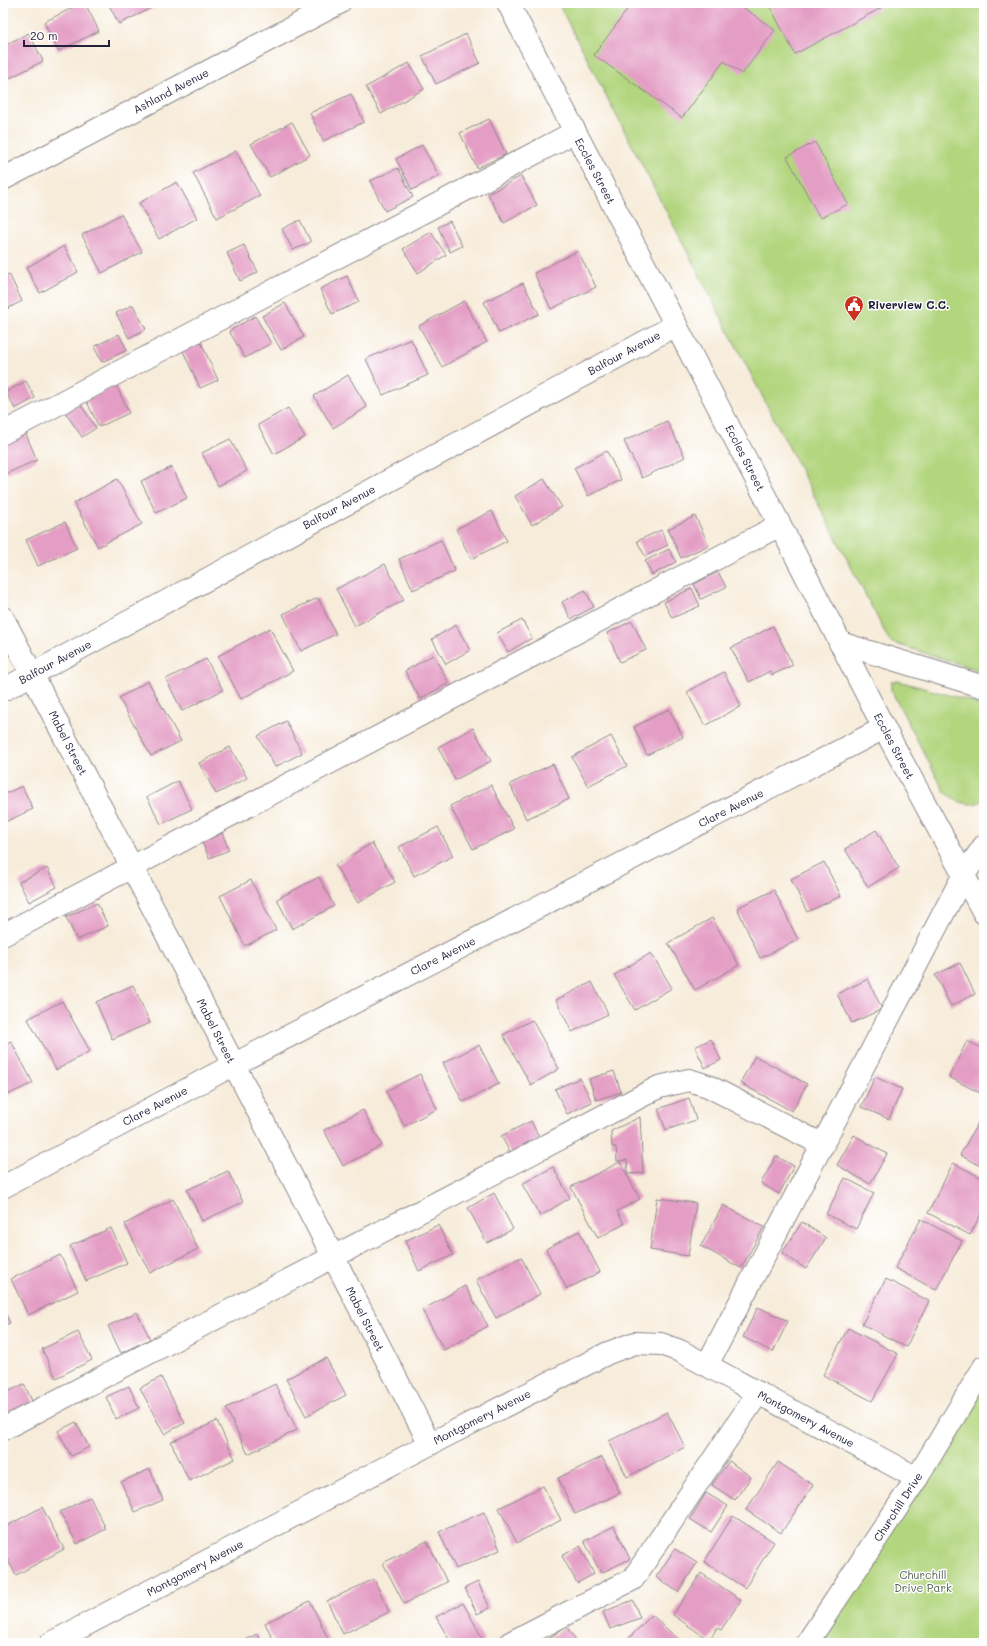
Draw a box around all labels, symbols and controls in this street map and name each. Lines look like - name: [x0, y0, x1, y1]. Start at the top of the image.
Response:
- scale bar: [24, 22, 109, 48]
- text: 20 m: [30, 27, 58, 43]
- street label: Ashland Avenue: [130, 64, 211, 117]
- street label: Eccles Street: [572, 135, 619, 207]
- public building icon: Riverview C.C.: [843, 294, 865, 322]
- place label: Riverview C.C.: [868, 297, 949, 312]
- street label: Balfour Avenue: [585, 327, 663, 378]
- street label: Eccles Street: [722, 422, 769, 494]
- street label: Balfour Avenue: [300, 481, 378, 532]
- street label: Balfour Avenue: [16, 636, 94, 687]
- street label: Mabel Street: [46, 708, 91, 778]
- street label: Eccles Street: [871, 710, 918, 782]
- street label: Clare Avenue: [696, 785, 766, 830]
- street label: Clare Avenue: [408, 933, 478, 978]
- street label: Mabel Street: [194, 996, 239, 1066]
- street label: Clare Avenue: [120, 1082, 190, 1129]
- street label: Mabel Street: [343, 1284, 388, 1354]
- street label: Montgomery Avenue: [430, 1385, 533, 1448]
- street label: Montgomery Avenue: [755, 1387, 857, 1451]
- street label: Churchill Drive: [870, 1469, 926, 1544]
- street label: Montgomery Avenue: [144, 1536, 246, 1599]
- park label: Churchill Drive Park: [894, 1567, 952, 1595]

